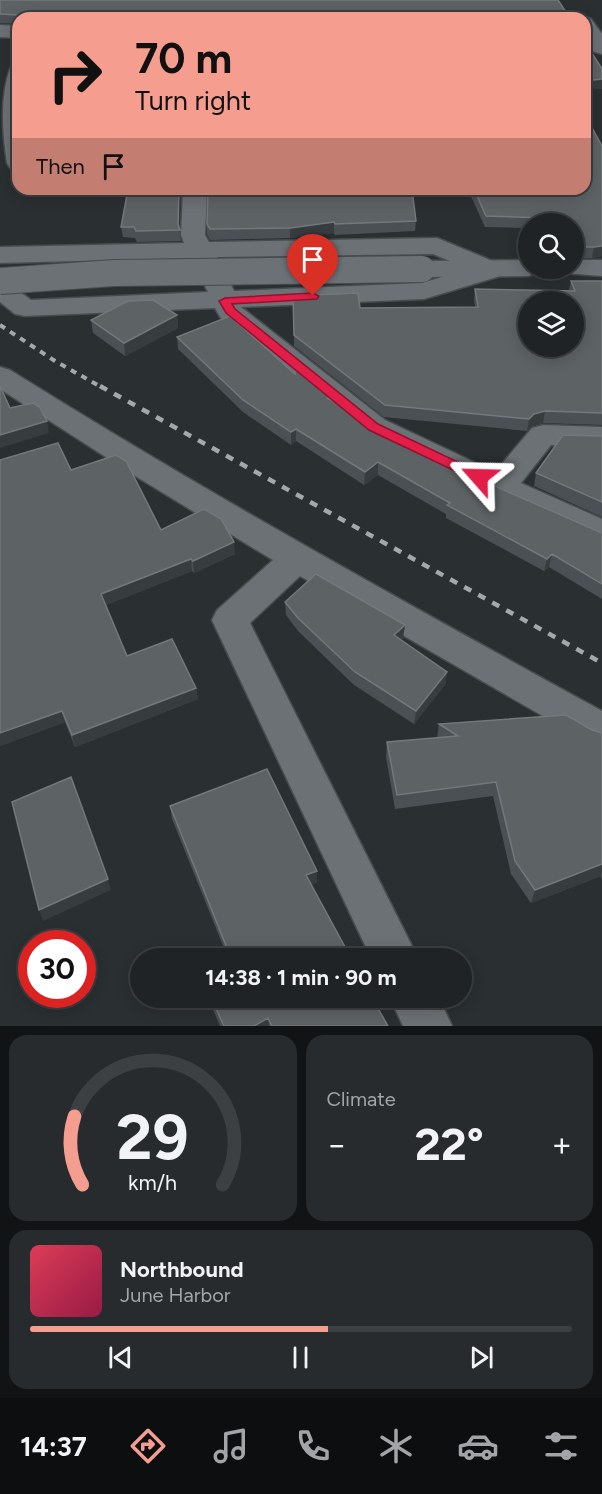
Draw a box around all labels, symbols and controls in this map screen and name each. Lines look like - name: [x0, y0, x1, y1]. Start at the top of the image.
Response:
- text: 70 m: [135, 33, 232, 84]
- icon: right: [36, 36, 114, 114]
- text: Turn right: [135, 84, 251, 117]
- icon: arrive: [97, 150, 130, 183]
- text: Then: [36, 153, 85, 180]
- map controls: [518, 213, 584, 357]
- button: search: [518, 213, 584, 279]
- pin: [287, 234, 338, 296]
- icon: arrive: [296, 243, 329, 276]
- button: layers: [518, 291, 584, 357]
- position arrow: [447, 445, 511, 509]
- speed limit sign: 30: [18, 930, 96, 1008]
- text: 14:38 · 1 min · 90 m: [205, 964, 397, 991]
- text: Climate: [327, 1087, 396, 1111]
- text: 29: [117, 1100, 189, 1175]
- text: 22°: [415, 1117, 484, 1171]
- text: −: [327, 1125, 347, 1164]
- text: +: [551, 1125, 572, 1164]
- text: km/h: [128, 1170, 177, 1195]
- text: Northbound: [120, 1256, 244, 1283]
- text: June Harbor: [120, 1283, 231, 1307]
- icon: previous: [104, 1341, 137, 1374]
- icon: pause: [284, 1341, 317, 1374]
- icon: next: [465, 1341, 498, 1374]
- icon: directions: [127, 1425, 169, 1467]
- icon: music: [210, 1425, 252, 1467]
- icon: phone: [292, 1425, 334, 1467]
- icon: climate: [375, 1425, 417, 1467]
- icon: car: [457, 1425, 499, 1467]
- icon: filters: [540, 1425, 582, 1467]
- text: 14:37: [20, 1430, 87, 1463]

